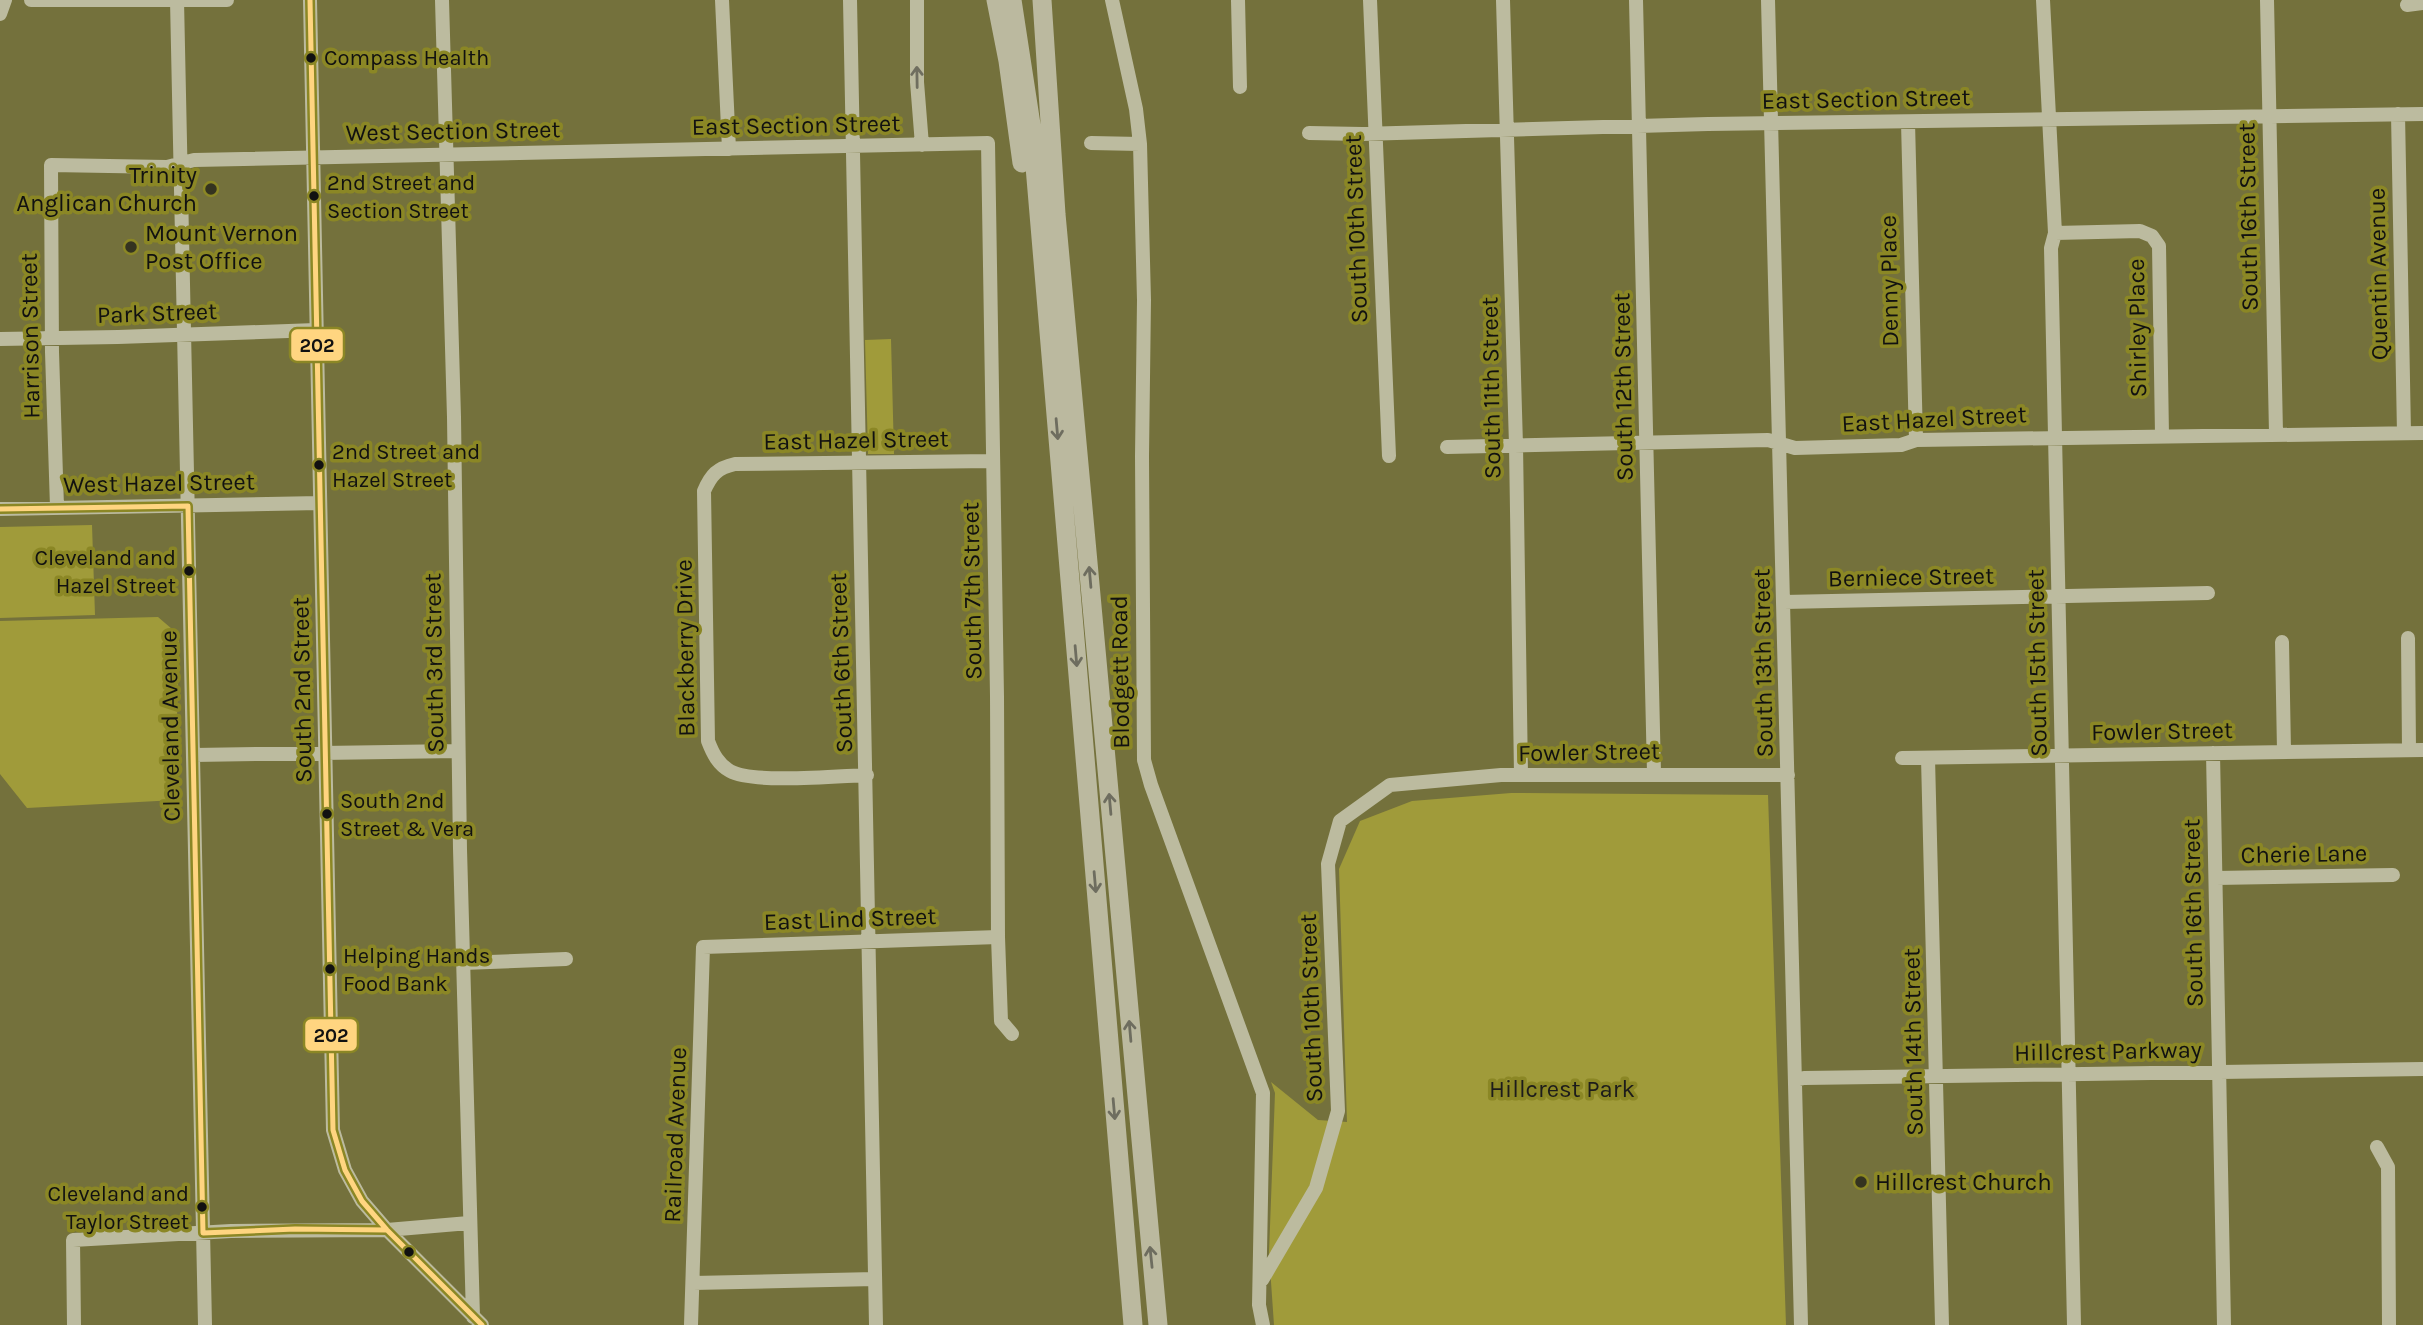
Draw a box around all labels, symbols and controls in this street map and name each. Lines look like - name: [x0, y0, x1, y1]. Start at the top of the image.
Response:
- place label: Compass Health: [324, 45, 489, 71]
- marker: Compass Health: [304, 51, 318, 65]
- one-way arrow: [911, 66, 924, 89]
- street label: East Section Street: [1761, 83, 1971, 115]
- street label: East Section Street: [691, 109, 901, 141]
- street label: West Section Street: [345, 115, 561, 147]
- street label: South 16th Street: [2232, 123, 2264, 311]
- street label: South 10th Street: [1339, 134, 1373, 324]
- place label: Trinity Anglican Church: [16, 161, 197, 217]
- place label: 2nd Street and Section Street: [327, 170, 475, 224]
- marker: Trinity Anglican Church: [203, 181, 219, 197]
- street label: Quentin Avenue: [2362, 188, 2394, 360]
- marker: 2nd Street and Section Street: [307, 189, 321, 203]
- street label: Denny Place: [1874, 215, 1904, 347]
- place label: Mount Vernon Post Office: [145, 219, 298, 275]
- marker: Mount Vernon Post Office: [123, 239, 139, 255]
- street label: Harrison Street: [15, 253, 45, 419]
- street label: Shirley Place: [2122, 258, 2152, 398]
- street label: South 12th Street: [1607, 293, 1639, 481]
- street label: Park Street: [96, 297, 218, 329]
- street label: South 11th Street: [1475, 297, 1507, 479]
- line badge: 202: [290, 328, 344, 362]
- text: 202: [299, 335, 335, 357]
- street label: East Hazel Street: [1841, 400, 2027, 438]
- one-way arrow: [1051, 417, 1064, 440]
- street label: East Hazel Street: [763, 424, 949, 456]
- place label: 2nd Street and Hazel Street: [332, 439, 480, 493]
- marker: 2nd Street and Hazel Street: [312, 458, 326, 472]
- street label: West Hazel Street: [63, 467, 255, 499]
- street label: South 7th Street: [956, 502, 988, 680]
- place label: Cleveland and Hazel Street: [34, 545, 176, 599]
- street label: Blackberry Drive: [669, 559, 701, 737]
- street label: Berniece Street: [1828, 562, 1994, 592]
- marker: Cleveland and Hazel Street: [182, 564, 196, 578]
- one-way arrow: [1083, 567, 1096, 589]
- street label: South 13th Street: [1747, 568, 1779, 758]
- street label: South 15th Street: [2021, 569, 2053, 757]
- street label: South 6th Street: [824, 572, 858, 754]
- street label: South 3rd Street: [418, 573, 450, 753]
- street label: Blodgett Road: [1105, 595, 1135, 749]
- street label: South 2nd Street: [286, 597, 318, 783]
- street label: Cleveland Avenue: [154, 630, 186, 822]
- one-way arrow: [1070, 644, 1083, 667]
- street label: Fowler Street: [2091, 716, 2233, 746]
- street label: Fowler Street: [1518, 737, 1660, 767]
- place label: South 2nd Street & Vera: [340, 788, 474, 842]
- one-way arrow: [1103, 793, 1116, 816]
- marker: South 2nd Street & Vera: [320, 807, 334, 821]
- street label: South 16th Street: [2177, 819, 2209, 1007]
- street label: Cherie Lane: [2240, 839, 2368, 869]
- one-way arrow: [1089, 871, 1102, 893]
- street label: East Lind Street: [763, 902, 937, 936]
- street label: South 10th Street: [1294, 913, 1328, 1103]
- place label: Helping Hands Food Bank: [343, 943, 490, 997]
- street label: South 14th Street: [1897, 948, 1929, 1136]
- marker: Helping Hands Food Bank: [323, 962, 337, 976]
- line badge: 202: [304, 1018, 358, 1052]
- one-way arrow: [1123, 1020, 1136, 1042]
- text: 202: [313, 1025, 349, 1047]
- street label: Hillcrest Parkway: [2014, 1035, 2202, 1067]
- street label: Railroad Avenue: [658, 1047, 692, 1223]
- park label: Hillcrest Park: [1489, 1075, 1635, 1103]
- one-way arrow: [1108, 1097, 1121, 1120]
- place label: Hillcrest Church: [1875, 1168, 2052, 1196]
- marker: Hillcrest Church: [1853, 1174, 1869, 1190]
- place label: Cleveland and Taylor Street: [47, 1181, 189, 1235]
- marker: Cleveland and Taylor Street: [195, 1200, 209, 1214]
- unlabelled marker: [402, 1245, 416, 1259]
- one-way arrow: [1144, 1246, 1157, 1269]

